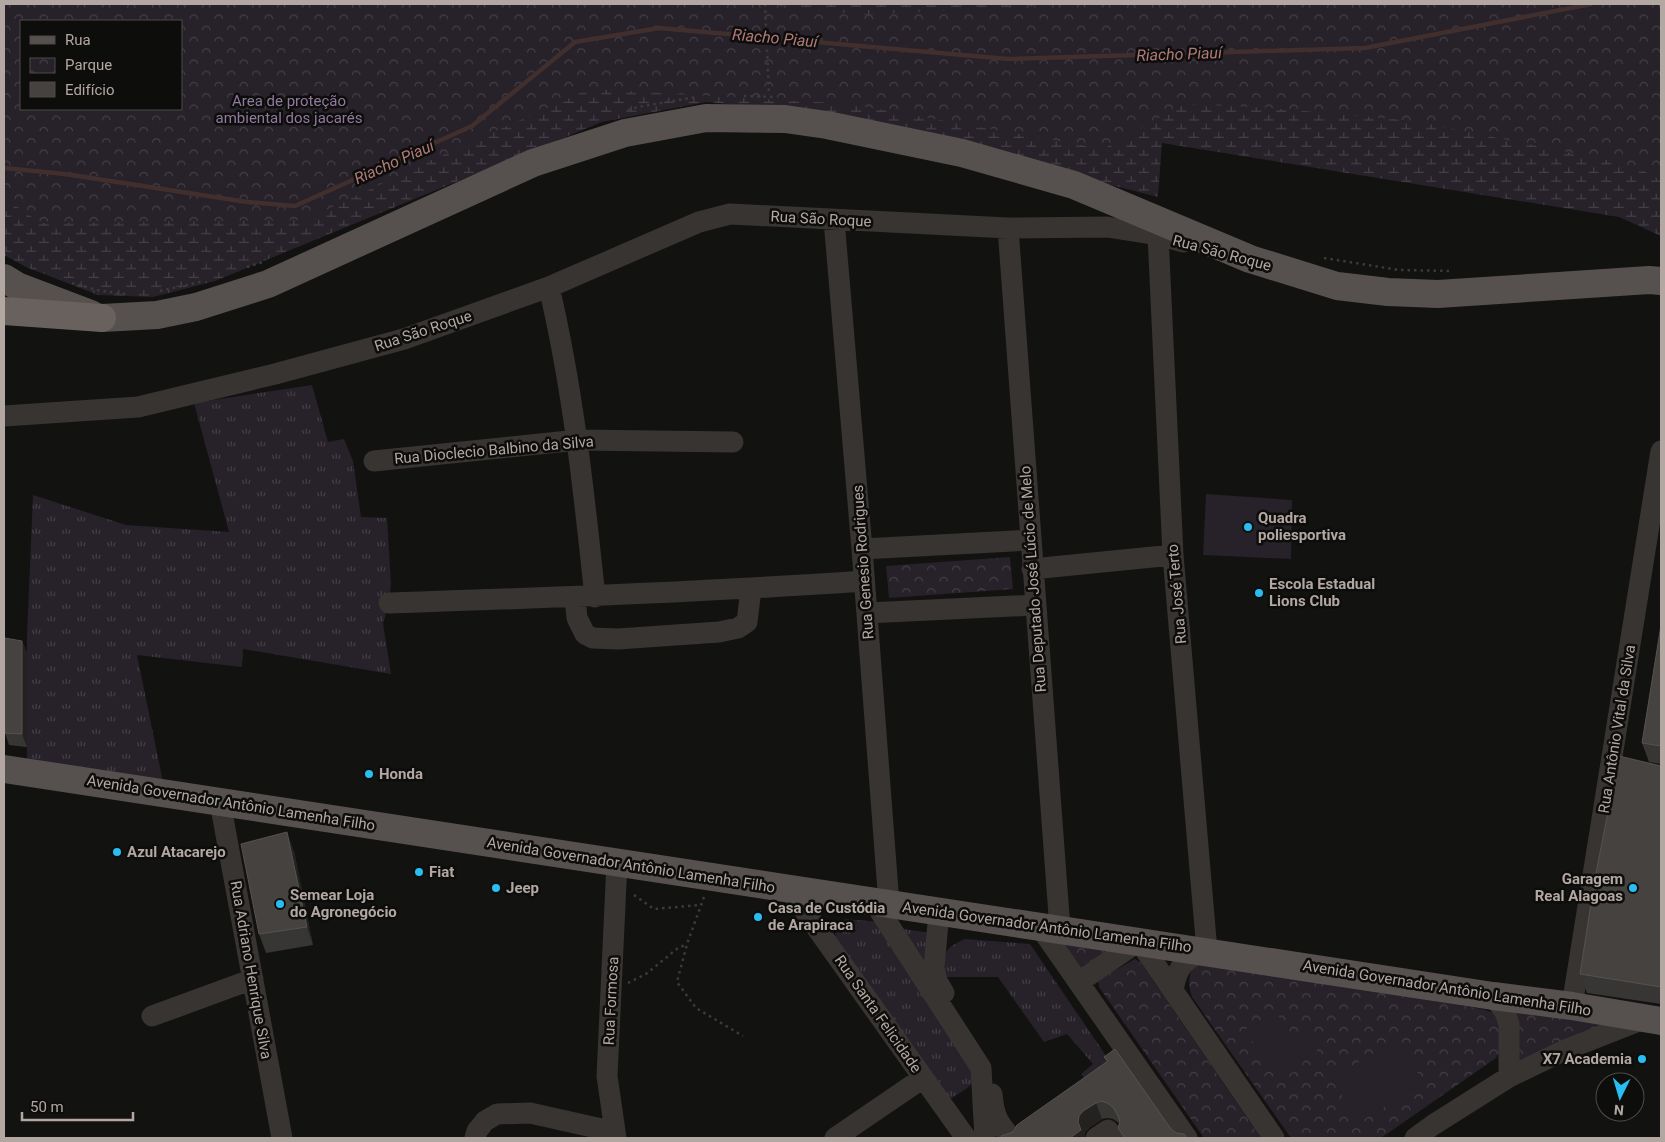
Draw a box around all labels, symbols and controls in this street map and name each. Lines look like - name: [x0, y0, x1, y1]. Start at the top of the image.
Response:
- legend: [20, 20, 182, 110]
- water label: Riacho Piauí: [732, 25, 821, 51]
- text: Rua: [65, 31, 91, 49]
- water label: Riacho Piauí: [1136, 43, 1224, 65]
- text: Parque: [65, 56, 112, 74]
- text: Edifício: [65, 81, 114, 99]
- park label: Area de proteção ambiental dos jacarés: [216, 92, 362, 127]
- water label: Riacho Piauí: [351, 135, 439, 188]
- street label: Rua São Roque: [770, 207, 872, 231]
- street label: Rua São Roque: [1171, 231, 1273, 275]
- street label: Rua São Roque: [372, 307, 474, 355]
- street label: Rua Dioclecio Balbino da Silva: [393, 432, 595, 468]
- street label: Rua Deputado José Lúcio de Melo: [1016, 465, 1050, 693]
- street label: Rua Genesio Rodrigues: [849, 484, 877, 640]
- place label: Quadra poliesportiva: [1258, 509, 1346, 544]
- marker: Quadra poliesportiva: [1242, 521, 1254, 533]
- street label: Rua José Terto: [1164, 543, 1190, 645]
- place label: Escola Estadual Lions Club: [1269, 575, 1375, 610]
- marker: Escola Estadual Lions Club: [1253, 587, 1265, 599]
- street label: Rua Antônio Vital da Silva: [1595, 643, 1639, 815]
- place label: Honda: [379, 765, 423, 783]
- marker: Honda: [363, 768, 375, 780]
- street label: Avenida Governador Antônio Lamenha Filho: [86, 771, 376, 835]
- street label: Avenida Governador Antônio Lamenha Filho: [486, 833, 776, 897]
- place label: Azul Atacarejo: [127, 843, 226, 861]
- marker: Azul Atacarejo: [111, 846, 123, 858]
- place label: Fiat: [429, 863, 454, 881]
- marker: Fiat: [413, 866, 425, 878]
- place label: Garagem Real Alagoas: [1535, 870, 1623, 905]
- street label: Rua Adriano Henrique Silva: [226, 879, 276, 1061]
- place label: Jeep: [506, 879, 539, 897]
- marker: Jeep: [490, 882, 502, 894]
- marker: Garagem Real Alagoas: [1627, 882, 1639, 894]
- place label: Semear Loja do Agronegócio: [290, 886, 397, 921]
- marker: Semear Loja do Agronegócio: [274, 898, 286, 910]
- street label: Avenida Governador Antônio Lamenha Filho: [901, 898, 1193, 956]
- place label: Casa de Custódia de Arapiraca: [768, 899, 885, 934]
- marker: Casa de Custódia de Arapiraca: [752, 911, 764, 923]
- street label: Rua Santa Felicidade: [831, 952, 925, 1076]
- street label: Rua Formosa: [600, 956, 622, 1046]
- street label: Avenida Governador Antônio Lamenha Filho: [1302, 956, 1592, 1020]
- place label: X7 Academia: [1543, 1050, 1632, 1068]
- marker: X7 Academia: [1636, 1053, 1648, 1065]
- north arrow: [1595, 1072, 1645, 1122]
- scale bar: [22, 1090, 134, 1122]
- text: 50 m: [30, 1098, 64, 1116]
- text: N: [1613, 1102, 1624, 1118]

